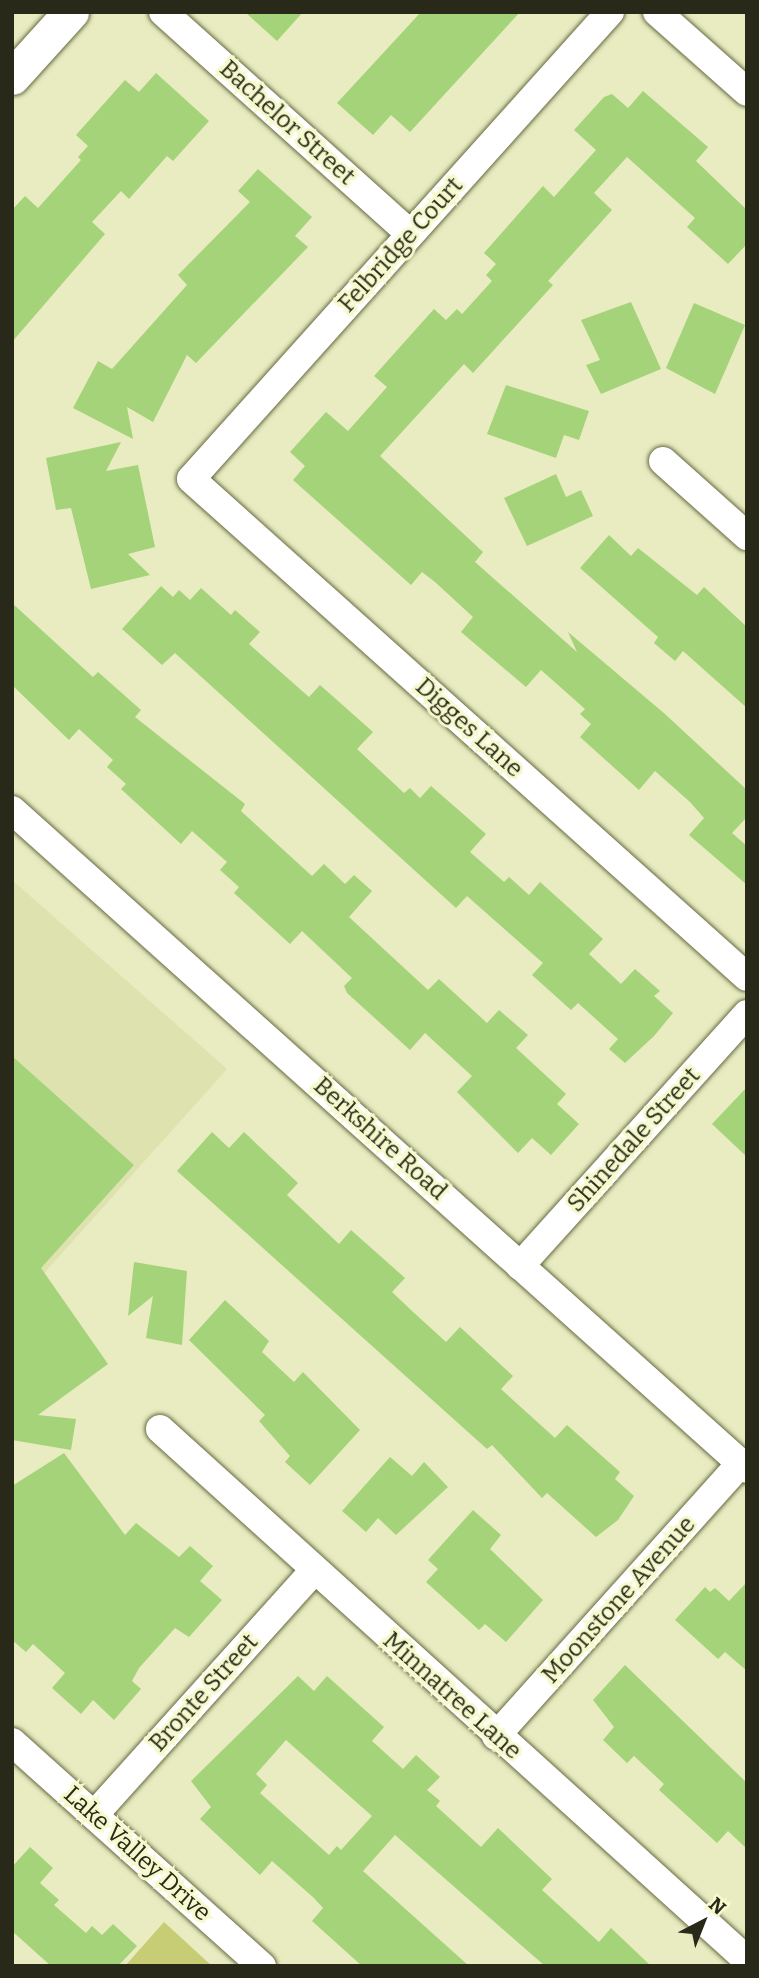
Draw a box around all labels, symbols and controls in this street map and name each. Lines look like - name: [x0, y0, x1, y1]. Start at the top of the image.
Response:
- street label: Bachelor Street: [214, 55, 360, 191]
- street label: Felbridge Court: [333, 172, 469, 318]
- street label: Digges Lane: [409, 672, 529, 784]
- street label: Shinedale Street: [562, 1062, 706, 1218]
- street label: Berkshire Road: [307, 1072, 453, 1206]
- street label: Moonstone Avenue: [536, 1511, 702, 1689]
- street label: Minnatree Lane: [377, 1626, 527, 1766]
- street label: Bronte Street: [144, 1628, 264, 1758]
- street label: Lake Valley Drive: [58, 1781, 216, 1927]
- north arrow: [668, 1887, 738, 1957]
- text: N: [704, 1893, 731, 1919]

